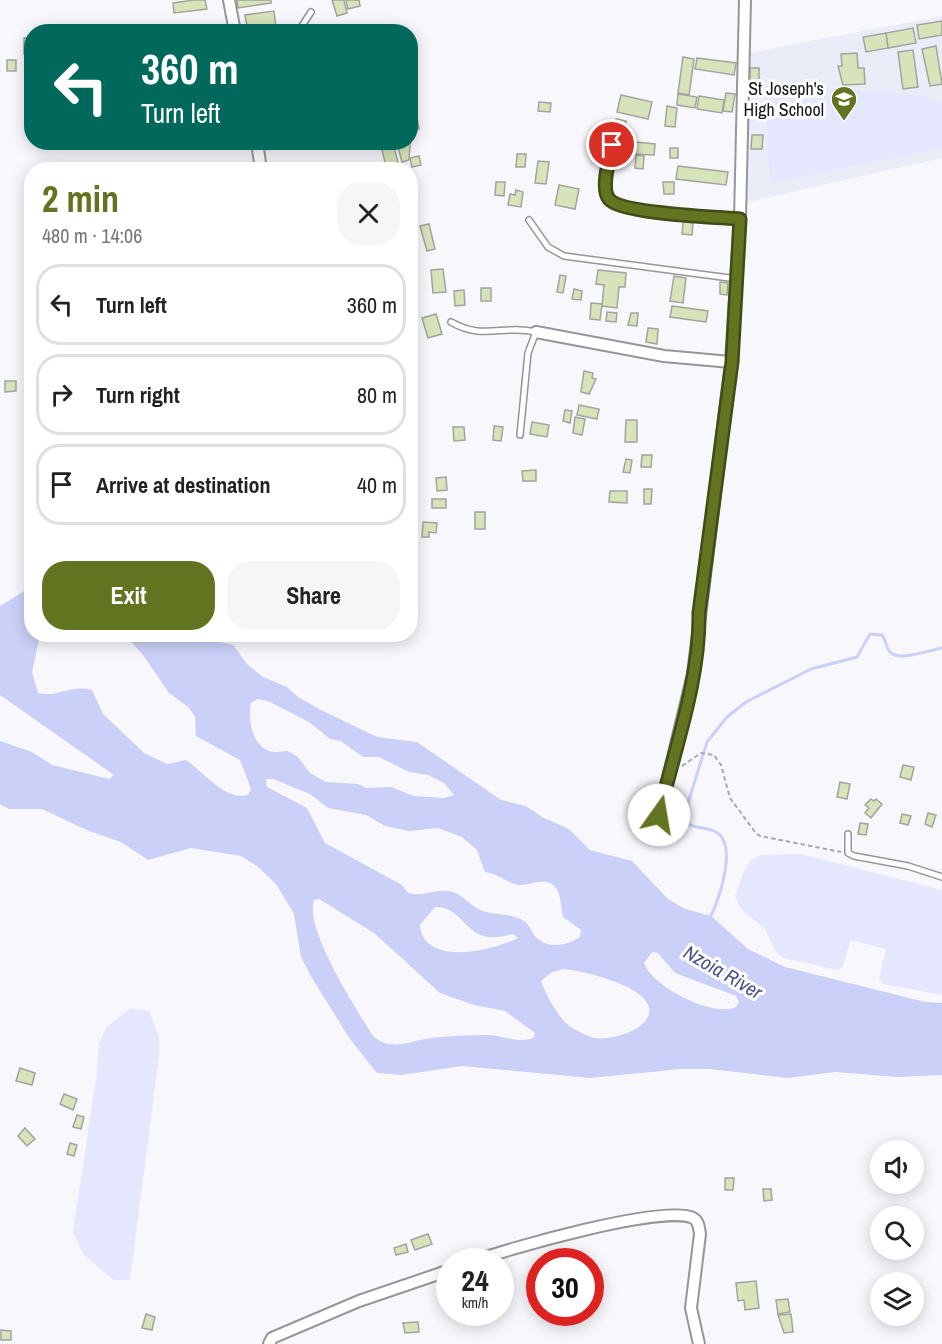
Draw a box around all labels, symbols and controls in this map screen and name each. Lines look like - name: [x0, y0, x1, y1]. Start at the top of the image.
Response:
- text: 360 m: [141, 41, 239, 97]
- icon: left: [42, 48, 120, 126]
- place label: St Joseph's High School: [744, 76, 824, 122]
- school or university icon: St Joseph's High School: [829, 84, 859, 122]
- text: Turn left: [141, 95, 220, 131]
- pin: [586, 119, 637, 170]
- icon: arrive: [595, 128, 628, 161]
- text: 2 min: [42, 175, 119, 223]
- button: close: [337, 182, 400, 245]
- text: 480 m · 14:06: [42, 222, 142, 249]
- icon: left: [45, 288, 78, 321]
- text: Turn left: [96, 290, 167, 320]
- text: 360 m: [347, 290, 397, 320]
- icon: right: [45, 378, 78, 411]
- text: Turn right: [96, 380, 180, 410]
- text: 80 m: [357, 380, 397, 410]
- icon: arrive: [45, 468, 78, 501]
- text: Arrive at destination: [96, 470, 270, 500]
- text: 40 m: [357, 470, 397, 500]
- button: Exit: [42, 561, 215, 630]
- button: Share: [227, 561, 400, 630]
- position arrow: [627, 783, 691, 847]
- water label: Nzoia River: [679, 938, 768, 1005]
- map controls: [870, 1140, 924, 1326]
- button: sound: [870, 1140, 924, 1194]
- button: search: [870, 1206, 924, 1260]
- speed limit sign: 30: [526, 1248, 604, 1326]
- text: 24: [461, 1260, 489, 1300]
- button: layers: [870, 1272, 924, 1326]
- text: km/h: [462, 1292, 488, 1313]

